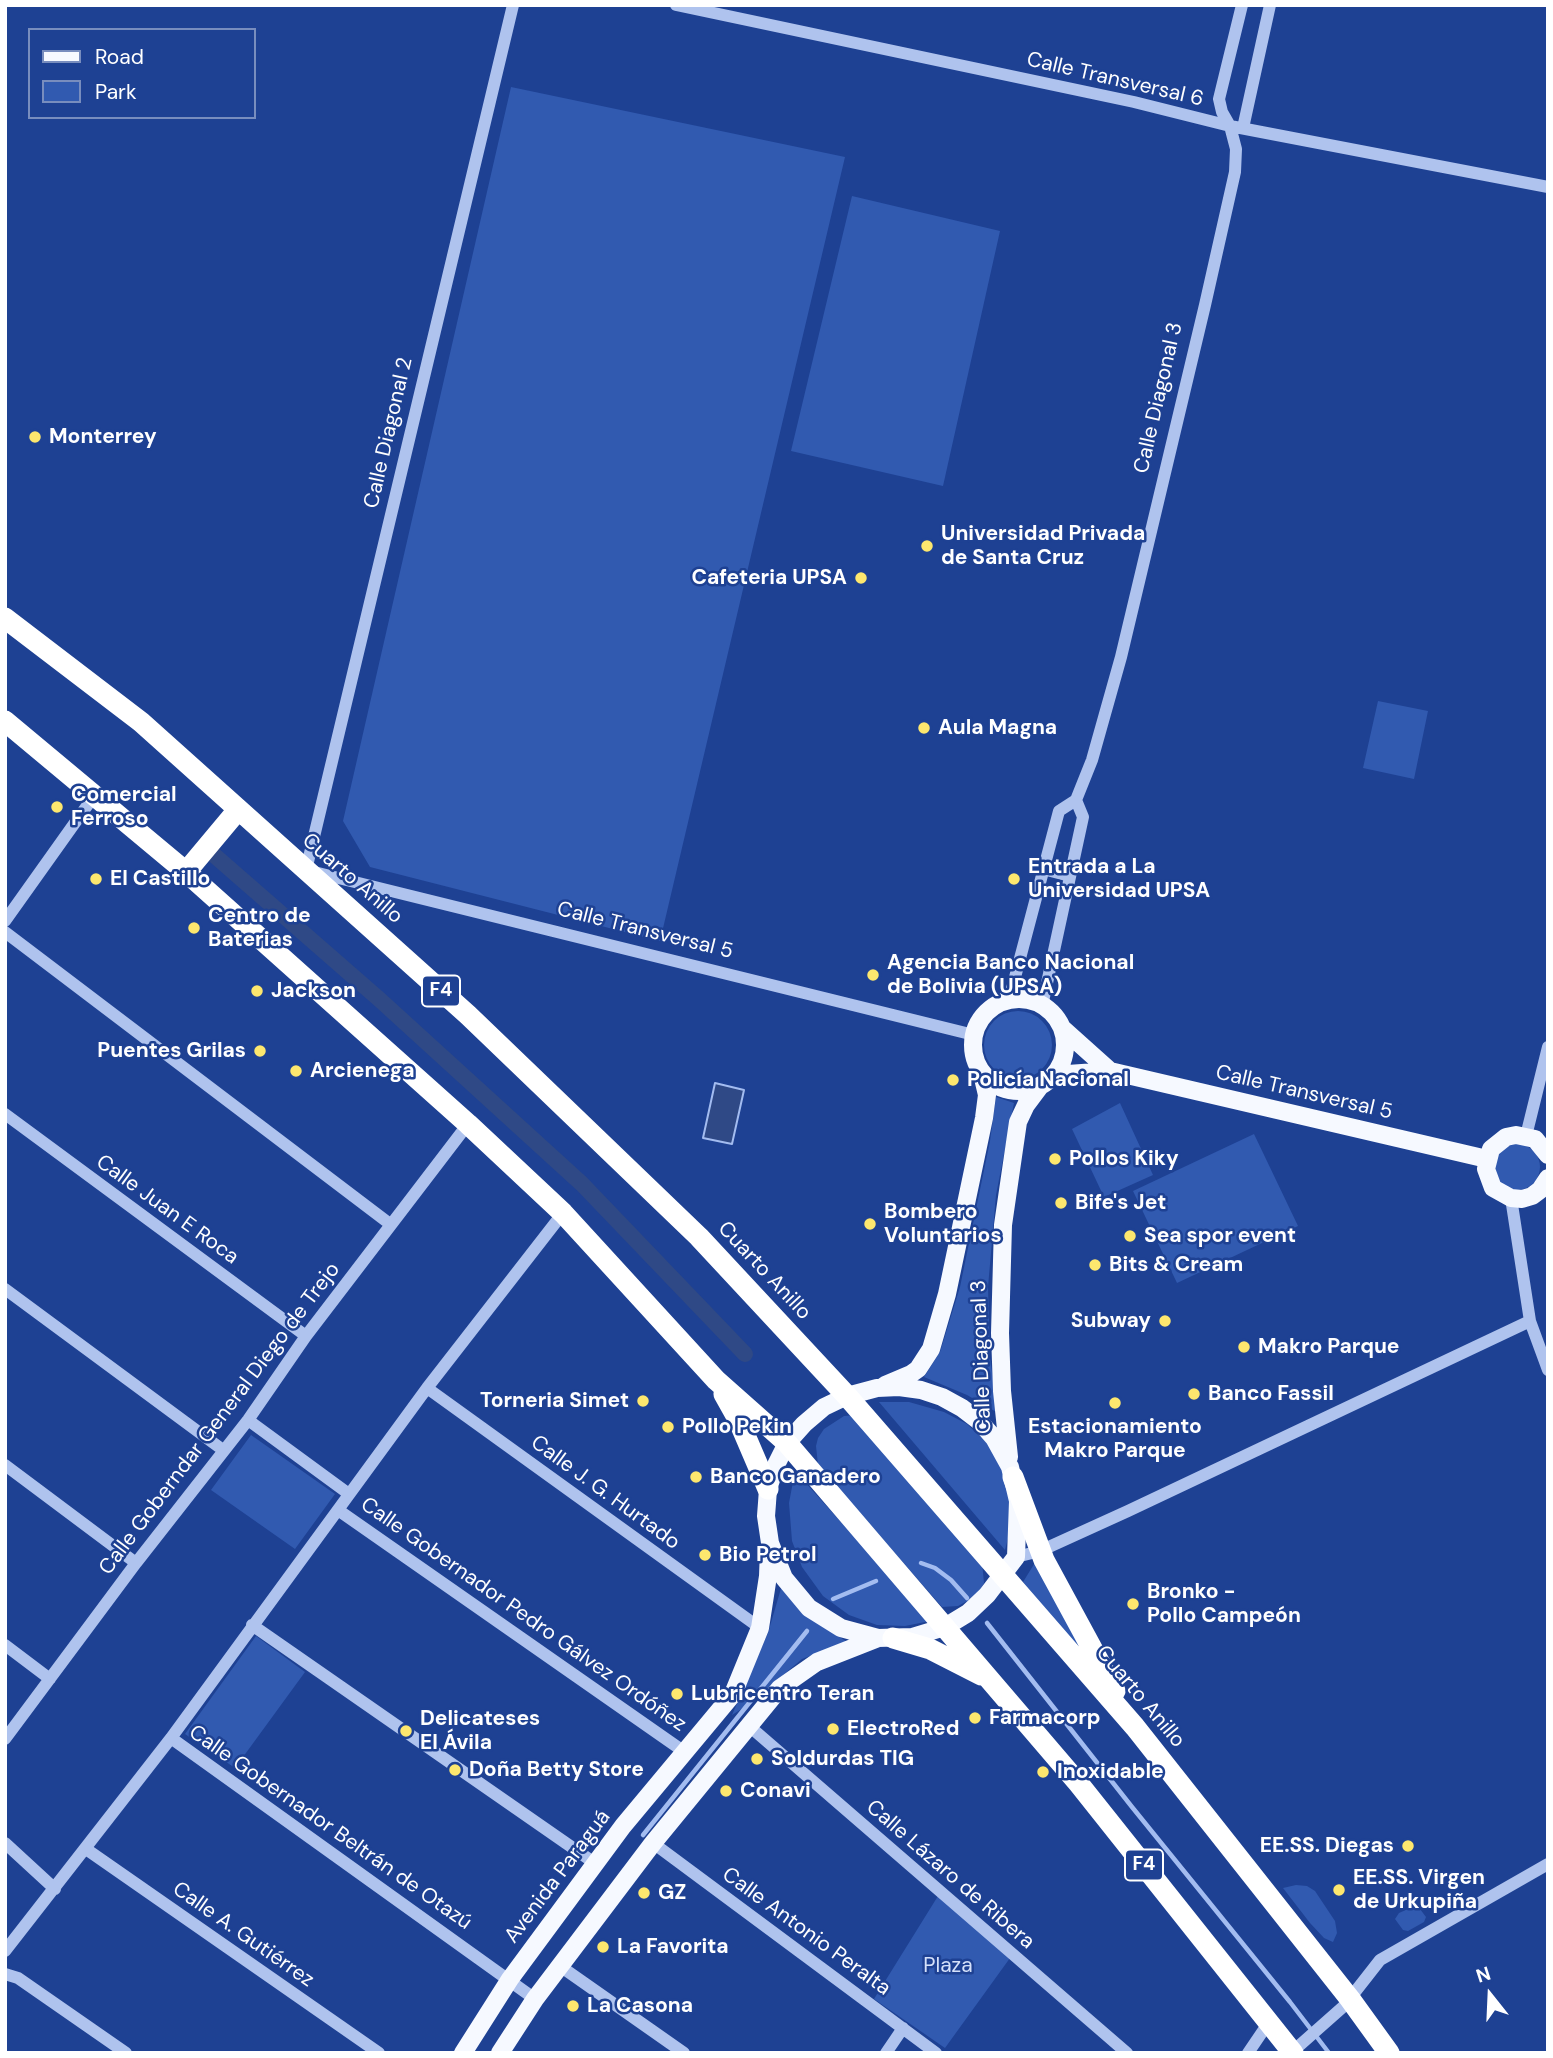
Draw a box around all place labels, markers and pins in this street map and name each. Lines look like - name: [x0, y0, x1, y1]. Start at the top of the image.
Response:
- place label: Monterrey: [49, 424, 157, 450]
- marker: Monterrey: [27, 429, 43, 445]
- place label: Universidad Privada de Santa Cruz: [941, 521, 1145, 571]
- marker: Universidad Privada de Santa Cruz: [919, 538, 935, 554]
- place label: Cafeteria UPSA: [691, 565, 847, 591]
- marker: Cafeteria UPSA: [853, 570, 869, 586]
- place label: Aula Magna: [938, 715, 1057, 741]
- marker: Aula Magna: [916, 720, 932, 736]
- place label: Comercial Ferroso: [71, 782, 177, 832]
- marker: Comercial Ferroso: [49, 799, 65, 815]
- place label: Entrada a La Universidad UPSA: [1028, 854, 1210, 904]
- place label: El Castillo: [110, 866, 210, 892]
- marker: El Castillo: [88, 871, 104, 887]
- marker: Entrada a La Universidad UPSA: [1006, 871, 1022, 887]
- place label: Centro de Baterias: [208, 903, 311, 953]
- marker: Centro de Baterias: [186, 920, 202, 936]
- place label: Agencia Banco Nacional de Bolivia (UPSA): [887, 950, 1134, 1000]
- marker: Agencia Banco Nacional de Bolivia (UPSA): [865, 967, 881, 983]
- place label: Jackson: [271, 978, 356, 1004]
- marker: Jackson: [249, 983, 265, 999]
- place label: Puentes Grilas: [97, 1038, 246, 1064]
- marker: Puentes Grilas: [252, 1043, 268, 1059]
- place label: Arcienega: [310, 1058, 415, 1084]
- marker: Arcienega: [288, 1063, 304, 1079]
- place label: Policía Nacional: [967, 1067, 1129, 1093]
- marker: Policía Nacional: [945, 1072, 961, 1088]
- place label: Pollos Kiky: [1069, 1146, 1179, 1172]
- marker: Pollos Kiky: [1047, 1151, 1063, 1167]
- place label: Bife's Jet: [1075, 1190, 1166, 1216]
- marker: Bife's Jet: [1053, 1195, 1069, 1211]
- place label: Bombero Voluntarios: [884, 1199, 1002, 1249]
- marker: Bombero Voluntarios: [862, 1216, 878, 1232]
- place label: Sea spor event: [1144, 1223, 1296, 1249]
- marker: Sea spor event: [1122, 1228, 1138, 1244]
- place label: Bits & Cream: [1109, 1252, 1243, 1278]
- marker: Bits & Cream: [1087, 1257, 1103, 1273]
- place label: Subway: [1071, 1308, 1151, 1334]
- marker: Subway: [1157, 1313, 1173, 1329]
- place label: Makro Parque: [1258, 1334, 1399, 1360]
- marker: Makro Parque: [1236, 1339, 1252, 1355]
- place label: Banco Fassil: [1208, 1381, 1334, 1407]
- marker: Banco Fassil: [1186, 1386, 1202, 1402]
- place label: Torneria Simet: [480, 1388, 629, 1414]
- marker: Torneria Simet: [635, 1393, 651, 1409]
- marker: Estacionamiento Makro Parque: [1107, 1395, 1123, 1411]
- place label: Pollo Pekin: [682, 1414, 792, 1440]
- place label: Estacionamiento Makro Parque: [1028, 1414, 1202, 1464]
- marker: Pollo Pekin: [660, 1419, 676, 1435]
- place label: Banco Ganadero: [710, 1464, 881, 1490]
- marker: Banco Ganadero: [688, 1469, 704, 1485]
- place label: Bio Petrol: [719, 1542, 817, 1568]
- marker: Bio Petrol: [697, 1547, 713, 1563]
- place label: Bronko - Pollo Campeón: [1147, 1579, 1301, 1629]
- marker: Bronko - Pollo Campeón: [1125, 1596, 1141, 1612]
- place label: Lubricentro Teran: [691, 1681, 875, 1707]
- marker: Lubricentro Teran: [669, 1686, 685, 1702]
- place label: Farmacorp: [989, 1705, 1101, 1731]
- place label: Delicateses El Ávila: [420, 1706, 540, 1756]
- marker: Farmacorp: [967, 1710, 983, 1726]
- place label: ElectroRed: [847, 1716, 959, 1742]
- marker: ElectroRed: [825, 1721, 841, 1737]
- marker: Delicateses El Ávila: [398, 1723, 414, 1739]
- place label: Soldurdas TIG: [771, 1746, 914, 1772]
- marker: Soldurdas TIG: [749, 1751, 765, 1767]
- place label: Doña Betty Store: [469, 1757, 644, 1783]
- place label: Inoxidable: [1057, 1759, 1164, 1785]
- marker: Doña Betty Store: [447, 1762, 463, 1778]
- marker: Inoxidable: [1035, 1764, 1051, 1780]
- place label: Conavi: [740, 1778, 811, 1804]
- marker: Conavi: [718, 1783, 734, 1799]
- place label: EE.SS. Diegas: [1260, 1833, 1394, 1859]
- marker: EE.SS. Diegas: [1400, 1838, 1416, 1854]
- place label: EE.SS. Virgen de Urkupiña: [1353, 1865, 1485, 1915]
- place label: GZ: [658, 1880, 686, 1906]
- marker: EE.SS. Virgen de Urkupiña: [1331, 1882, 1347, 1898]
- marker: GZ: [636, 1885, 652, 1901]
- place label: La Favorita: [617, 1934, 729, 1960]
- marker: La Favorita: [595, 1939, 611, 1955]
- place label: La Casona: [587, 1993, 693, 2019]
- marker: La Casona: [565, 1998, 581, 2014]

